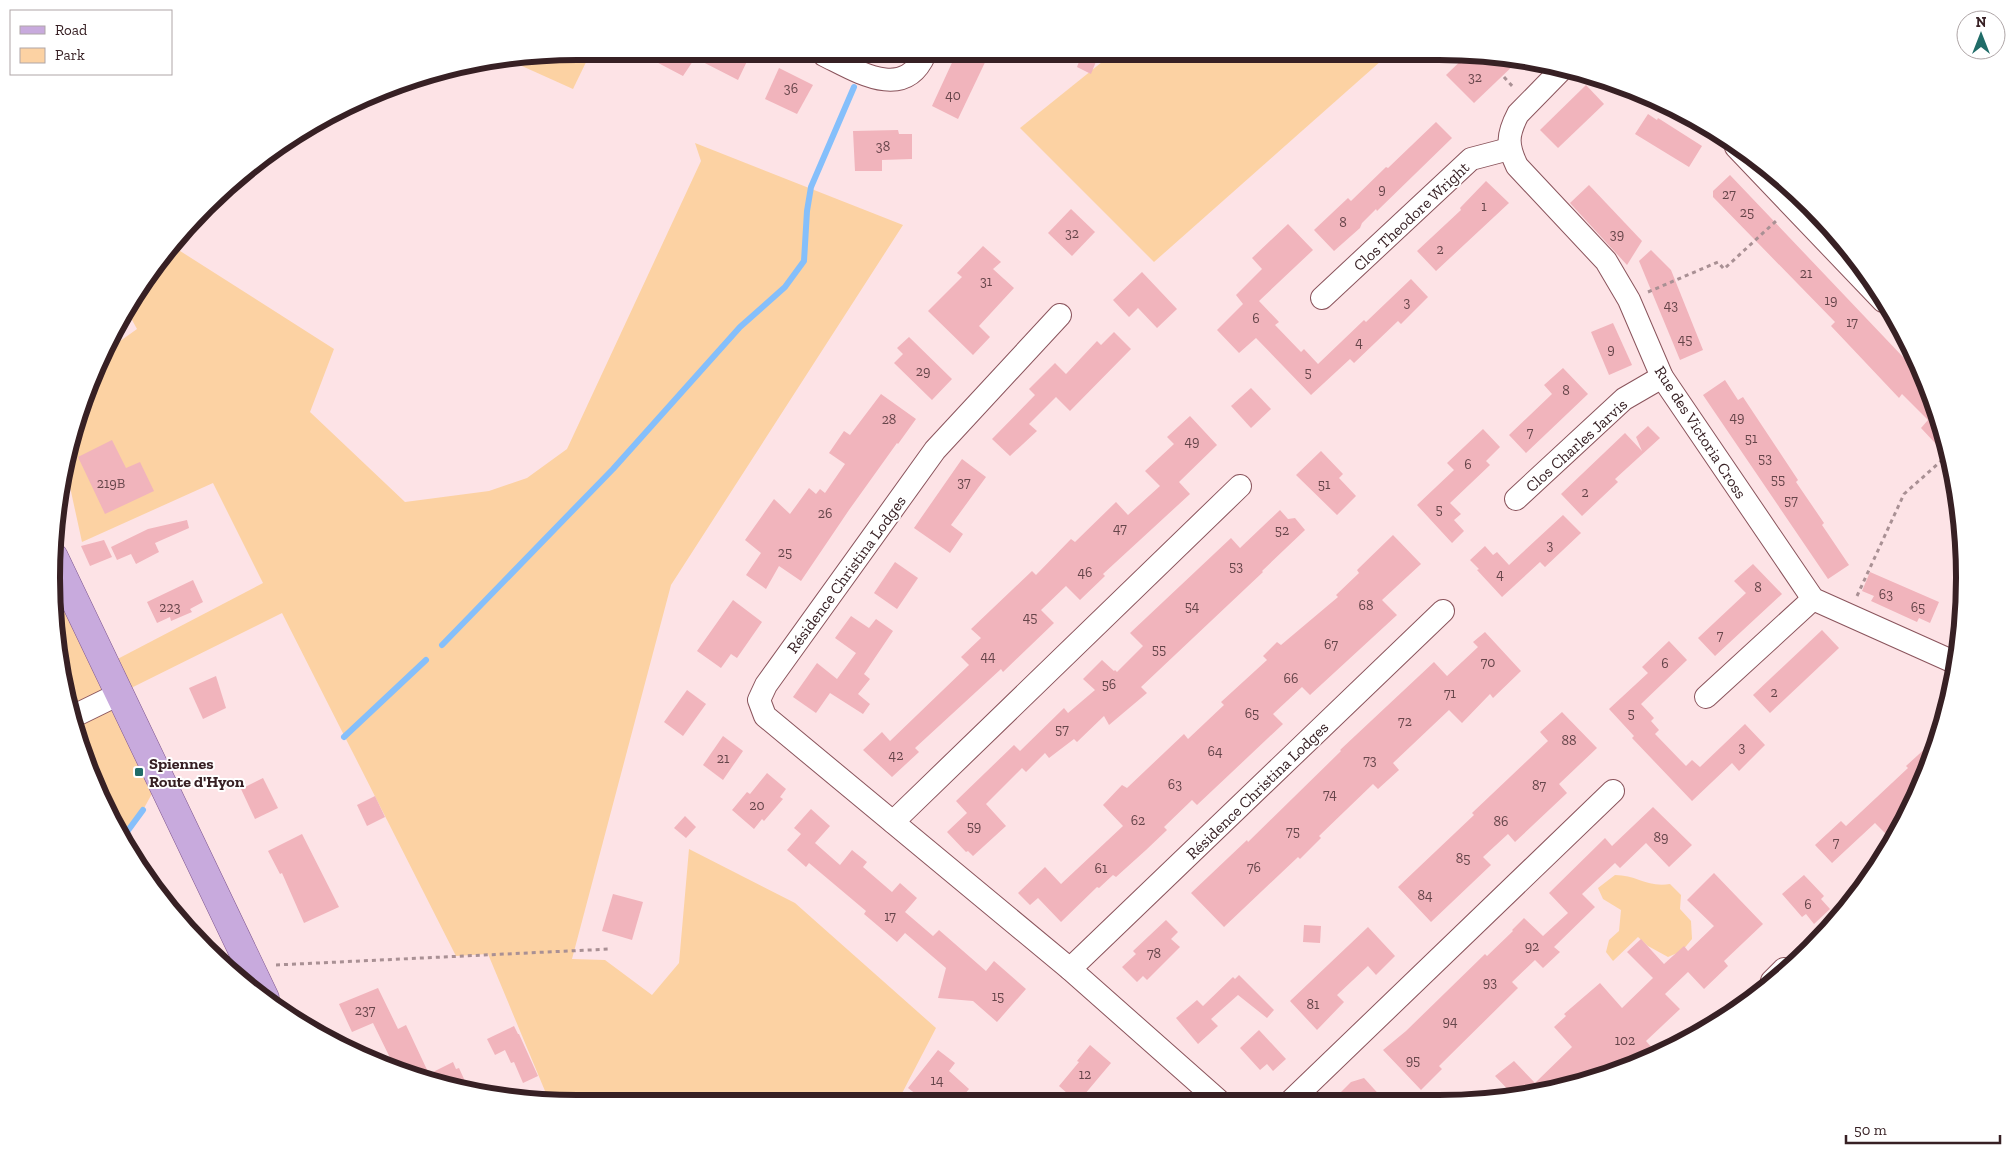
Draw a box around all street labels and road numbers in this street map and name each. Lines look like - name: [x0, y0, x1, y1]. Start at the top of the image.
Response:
- street label: Clos Theodore Wright: [1350, 158, 1473, 275]
- street label: Rue des Victoria Cross: [1651, 362, 1751, 502]
- street label: Clos Charles Jarvis: [1522, 395, 1631, 496]
- street label: Résidence Christina Lodges: [783, 492, 910, 657]
- street label: Résidence Christina Lodges: [1182, 717, 1332, 863]

